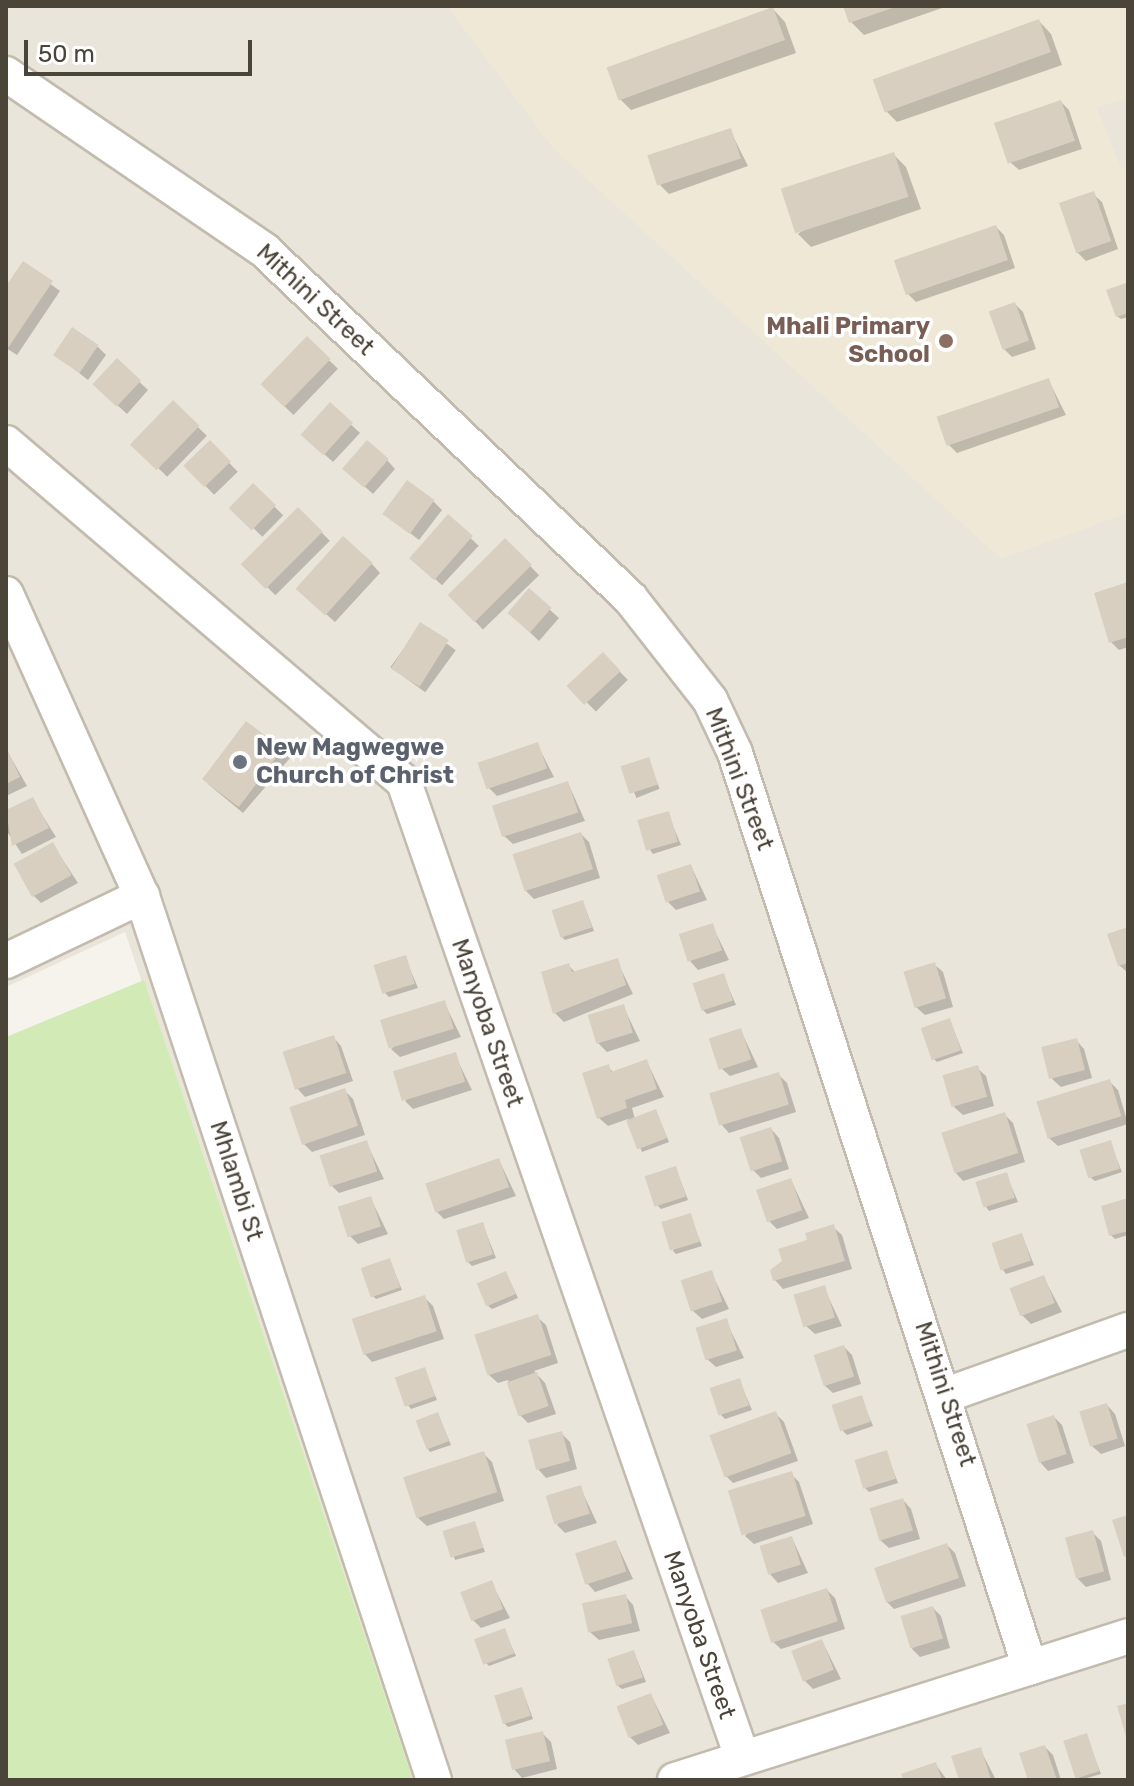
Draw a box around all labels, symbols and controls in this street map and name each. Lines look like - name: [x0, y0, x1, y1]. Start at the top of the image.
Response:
- scale bar: [28, 24, 256, 74]
- text: 50 m: [38, 40, 95, 68]
- street label: Mithini Street: [250, 238, 380, 362]
- place label: Mhali Primary School: [766, 313, 930, 369]
- marker: Mhali Primary School: [937, 332, 955, 350]
- street label: Mithini Street: [699, 704, 779, 854]
- place label: New Magwegwe Church of Christ: [256, 734, 454, 790]
- marker: New Magwegwe Church of Christ: [231, 753, 249, 771]
- street label: Manyoba Street: [445, 935, 529, 1111]
- street label: Mhlambi St: [203, 1117, 269, 1245]
- street label: Mithini Street: [908, 1318, 982, 1470]
- street label: Manyoba Street: [657, 1547, 741, 1723]

